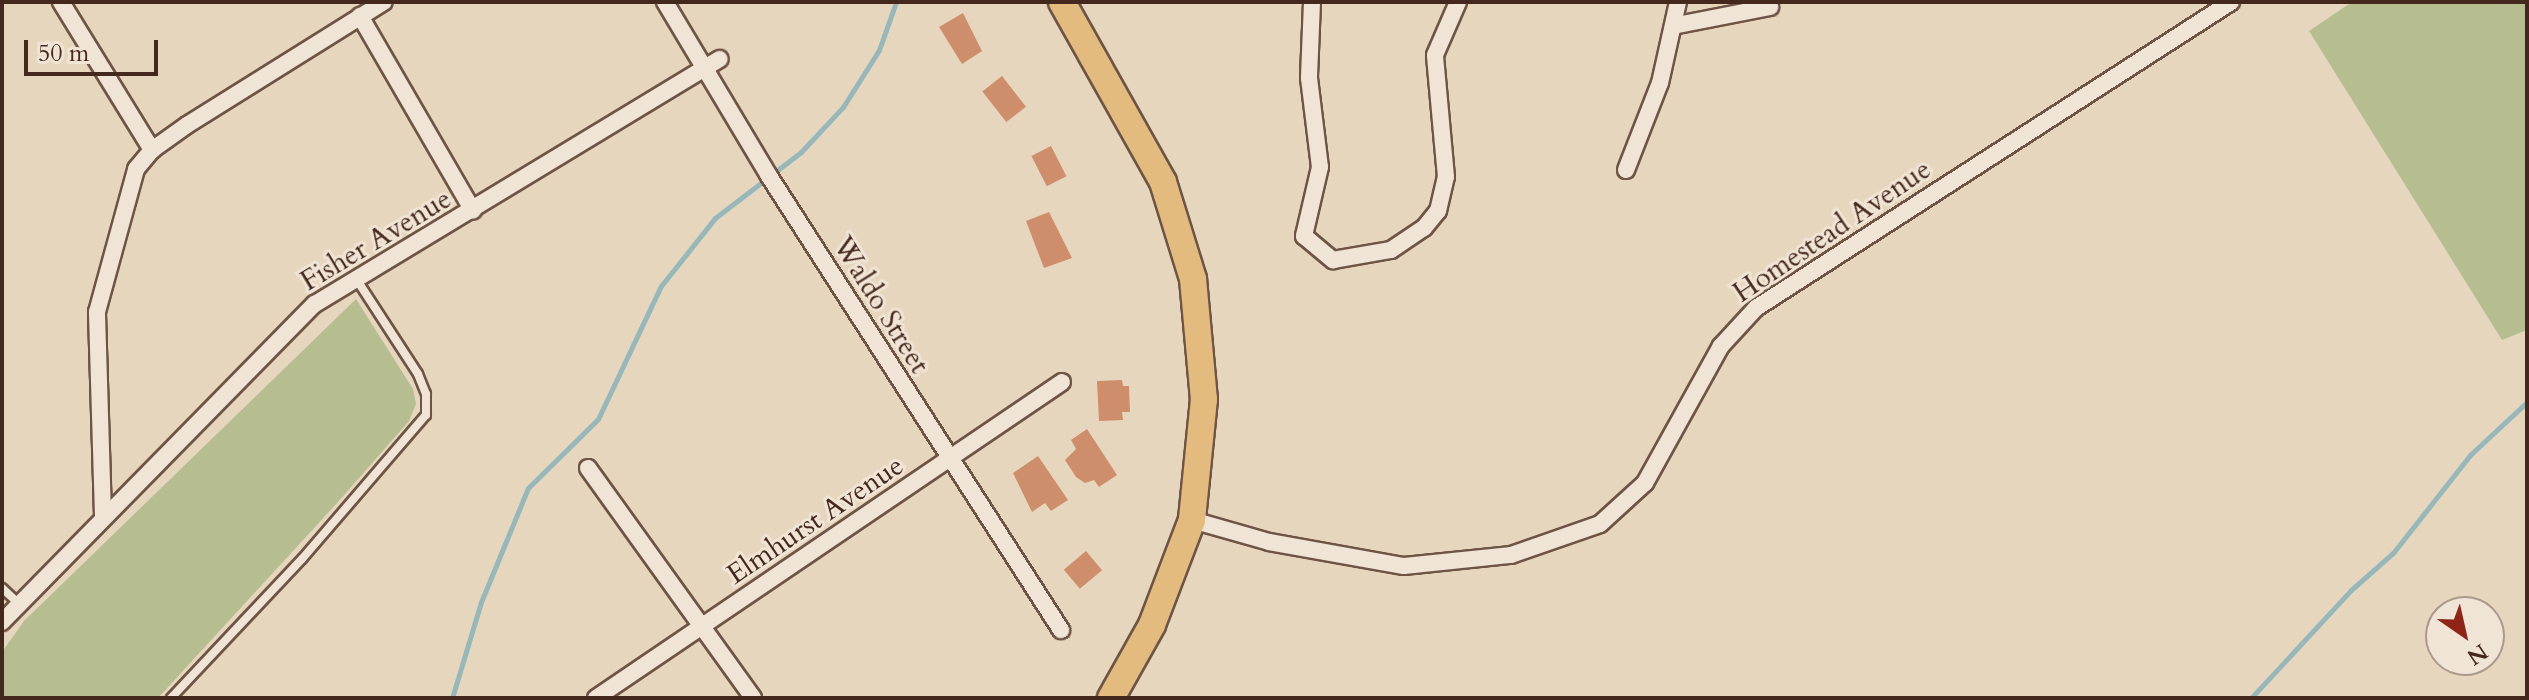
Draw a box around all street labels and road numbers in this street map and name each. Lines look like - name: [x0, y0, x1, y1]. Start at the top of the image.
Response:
- street label: Homestead Avenue: [1727, 152, 1937, 310]
- street label: Fisher Avenue: [295, 182, 457, 298]
- street label: Waldo Street: [826, 230, 936, 380]
- street label: Elmhurst Avenue: [720, 449, 910, 591]

